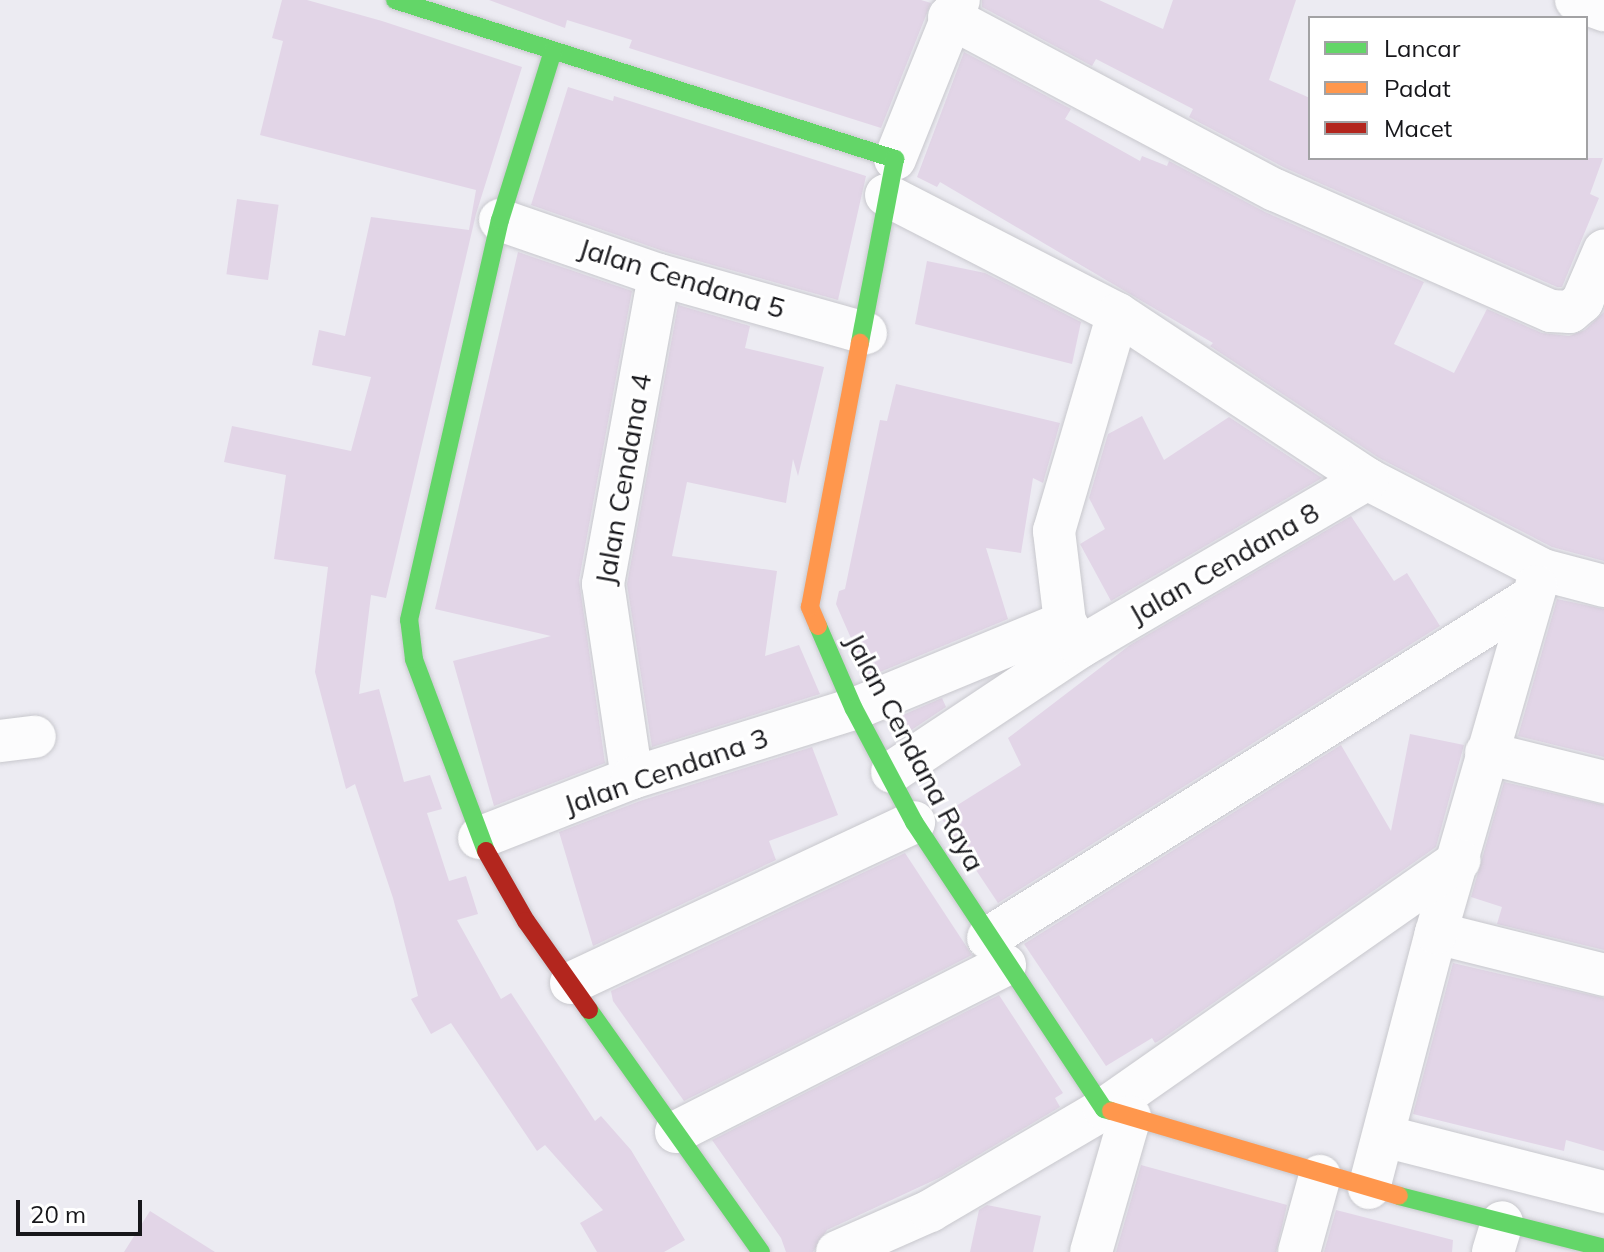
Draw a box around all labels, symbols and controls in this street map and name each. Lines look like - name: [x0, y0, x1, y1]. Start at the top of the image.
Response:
- legend: [1308, 16, 1588, 160]
- text: Lancar: [1384, 33, 1460, 63]
- text: Padat: [1384, 73, 1451, 103]
- text: Macet: [1384, 113, 1452, 143]
- street label: Jalan Cendana 5: [575, 231, 789, 325]
- street label: Jalan Cendana 4: [588, 371, 658, 587]
- street label: Jalan Cendana 8: [1123, 495, 1325, 631]
- street label: Jalan Cendana Raya: [838, 627, 992, 877]
- street label: Jalan Cendana 3: [559, 720, 773, 822]
- scale bar: [20, 1184, 146, 1234]
- text: 20 m: [30, 1199, 86, 1229]

